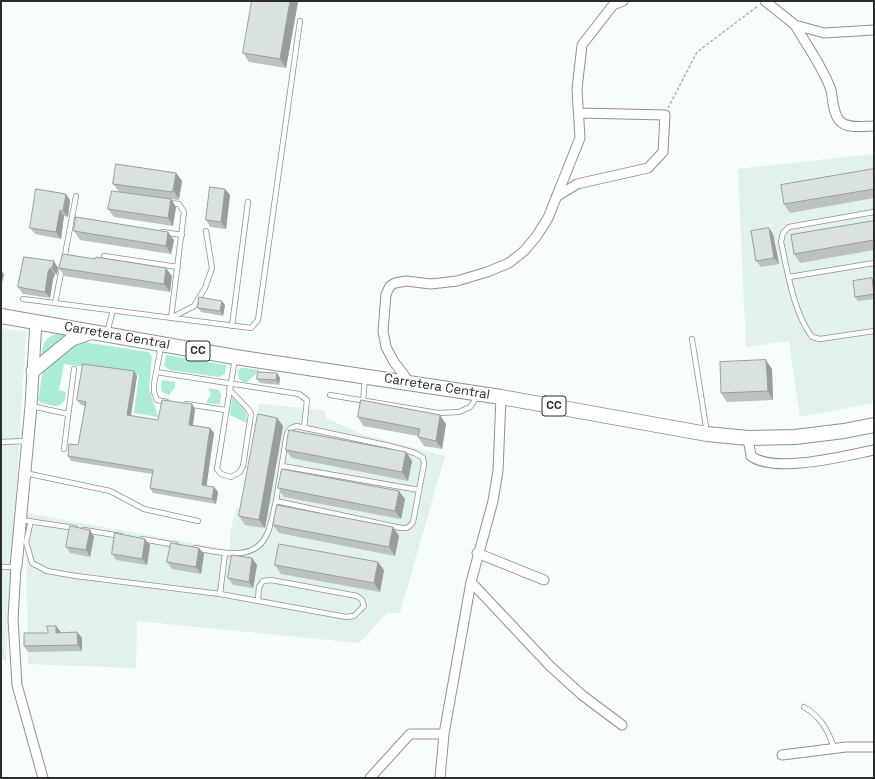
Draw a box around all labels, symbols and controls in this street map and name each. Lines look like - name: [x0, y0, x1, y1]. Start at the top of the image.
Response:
- street label: Carretera Central: [63, 319, 171, 353]
- road number: CC: [186, 341, 210, 361]
- street label: Carretera Central: [383, 371, 491, 403]
- road number: CC: [542, 396, 566, 416]

